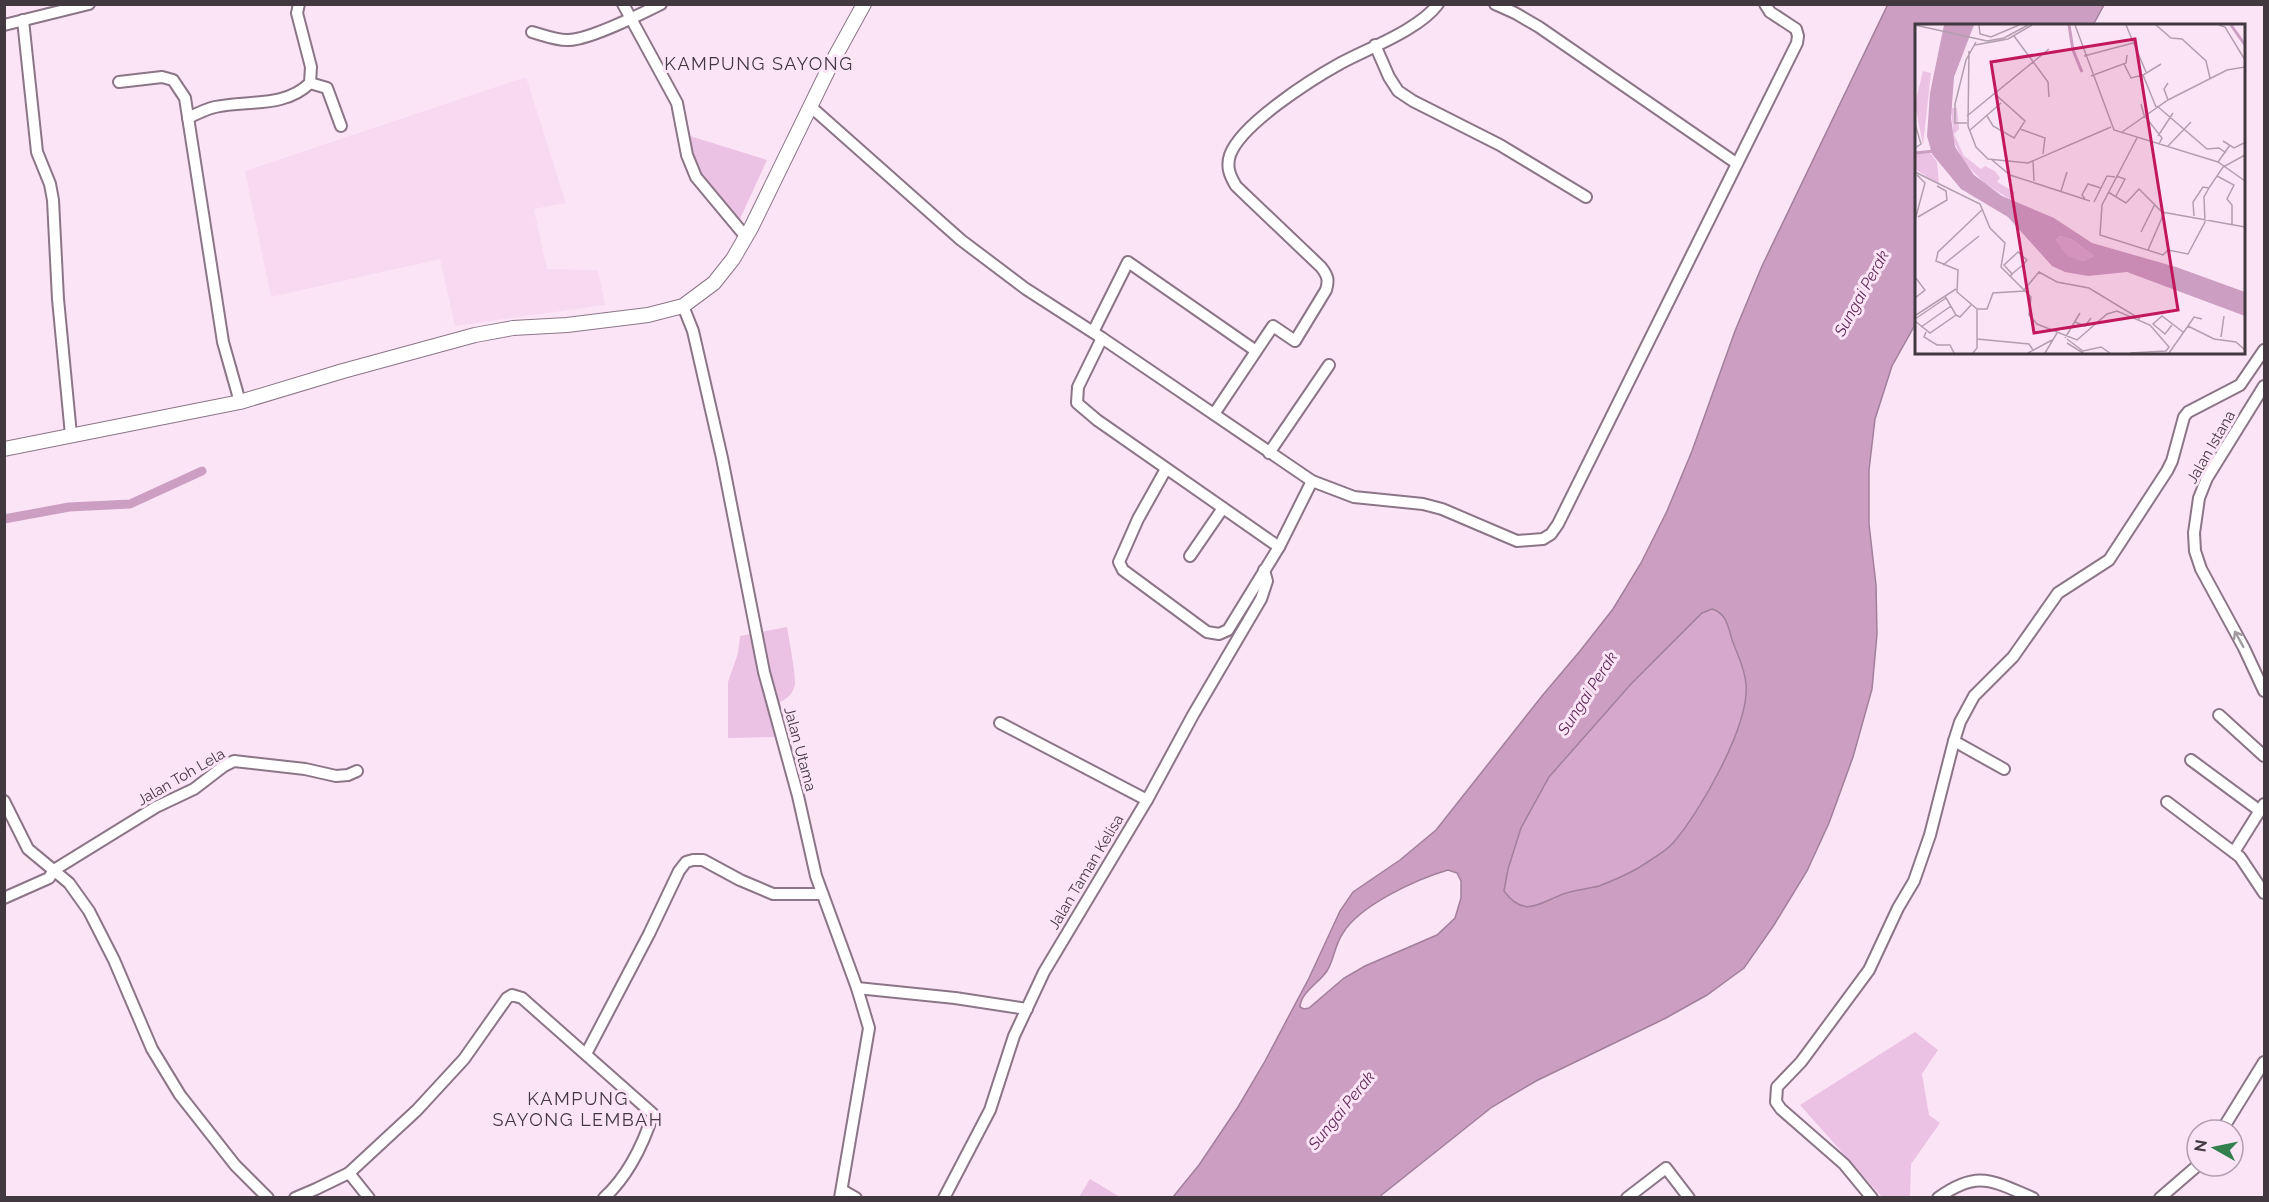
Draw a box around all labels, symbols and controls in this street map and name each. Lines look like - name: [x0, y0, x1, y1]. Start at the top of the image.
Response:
- inset map: [1915, 24, 2245, 354]
- district label: KAMPUNG SAYONG: [664, 53, 854, 74]
- water label: Sungai Perak: [1830, 247, 1893, 340]
- street label: Jalan Istana: [2183, 407, 2239, 487]
- one-way arrow: [2233, 630, 2244, 648]
- water label: Sungai Perak: [1553, 648, 1622, 739]
- street label: Jalan Utama: [780, 705, 820, 793]
- street label: Jalan Toh Lela: [134, 745, 228, 809]
- street label: Jalan Taman Kelisa: [1045, 811, 1127, 933]
- water label: Sungai Perak: [1303, 1067, 1379, 1154]
- district label: KAMPUNG SAYONG LEMBAH: [492, 1088, 664, 1130]
- north arrow: [2185, 1118, 2245, 1178]
- text: N: [2190, 1138, 2211, 1153]

